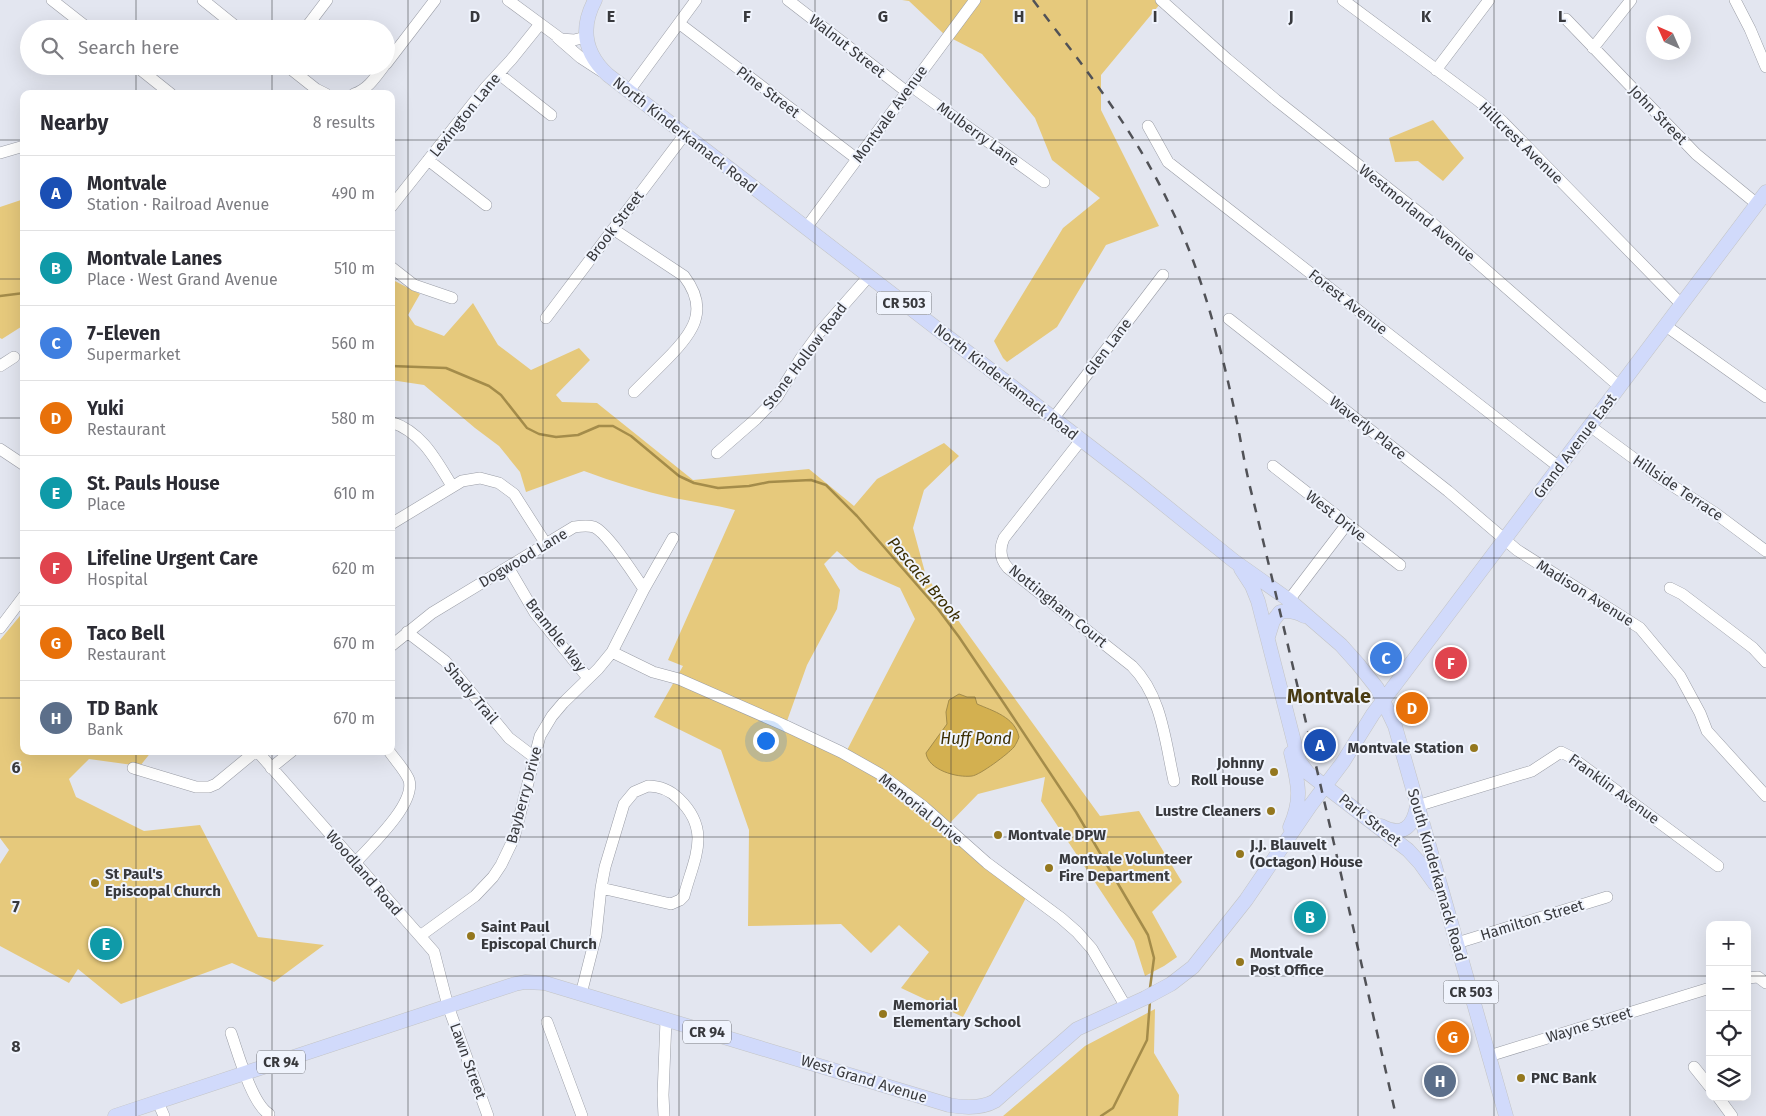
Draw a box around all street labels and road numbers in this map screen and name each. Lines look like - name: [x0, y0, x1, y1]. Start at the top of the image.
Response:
- street label: Walnut Street: [805, 11, 889, 82]
- street label: Pine Street: [733, 62, 804, 122]
- street label: Montvale Avenue: [849, 62, 931, 166]
- street label: Lexington Lane: [426, 70, 504, 160]
- street label: North Kinderkamack Road: [609, 73, 761, 197]
- street label: John Street: [1625, 82, 1691, 149]
- street label: Mulberry Lane: [933, 98, 1023, 170]
- street label: Hillcrest Avenue: [1475, 98, 1567, 188]
- street label: Westmorland Avenue: [1355, 161, 1479, 265]
- street label: Brook Street: [582, 186, 648, 265]
- street label: Forest Avenue: [1305, 266, 1391, 338]
- road number: CR 503: [876, 292, 932, 314]
- street label: Stone Hollow Road: [759, 299, 851, 413]
- street label: Glen Lane: [1081, 315, 1135, 379]
- street label: North Kinderkamack Road: [930, 320, 1082, 444]
- street label: Grand Avenue East: [1530, 390, 1621, 502]
- street label: Waverly Place: [1326, 392, 1410, 464]
- street label: Hillside Terrace: [1629, 451, 1727, 525]
- street label: West Drive: [1302, 487, 1370, 545]
- street label: Dogwood Lane: [476, 525, 570, 591]
- street label: Madison Avenue: [1533, 556, 1637, 630]
- street label: Nottingham Court: [1005, 561, 1111, 652]
- street label: Bramble Way: [522, 595, 591, 676]
- street label: Shady Trail: [440, 659, 502, 728]
- street label: Bayberry Drive: [502, 745, 546, 845]
- street label: Franklin Avenue: [1565, 750, 1663, 828]
- street label: Memorial Drive: [875, 770, 967, 848]
- street label: South Kinderkamack Road: [1404, 787, 1470, 963]
- street label: Park Street: [1335, 790, 1405, 850]
- street label: Woodland Road: [322, 827, 406, 919]
- street label: Hamilton Street: [1478, 896, 1586, 944]
- road number: CR 503: [1444, 980, 1498, 1004]
- street label: Wayne Street: [1544, 1003, 1635, 1047]
- road number: CR 94: [683, 1020, 731, 1044]
- street label: Lawn Street: [446, 1021, 490, 1102]
- road number: CR 94: [257, 1050, 305, 1074]
- street label: West Grand Avenue: [799, 1051, 929, 1107]

